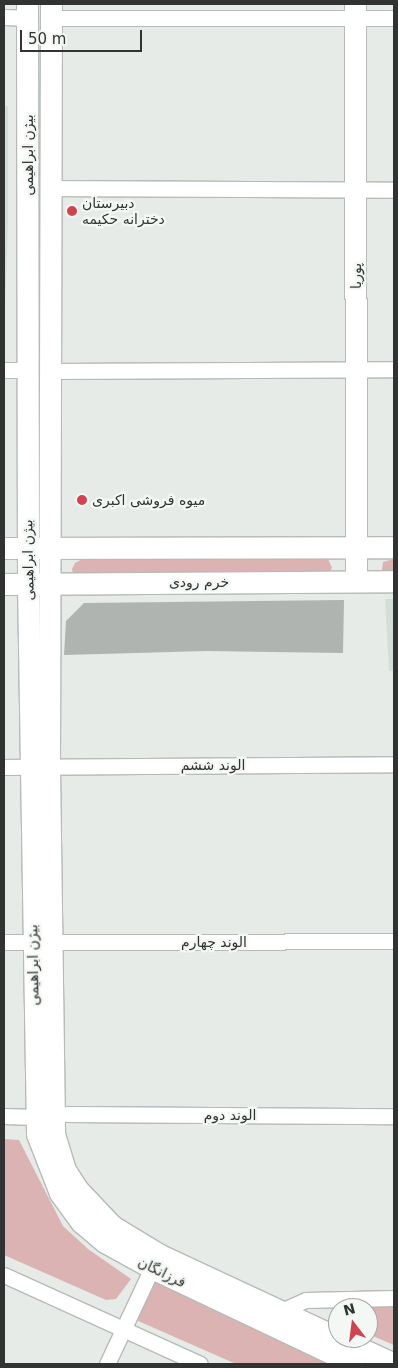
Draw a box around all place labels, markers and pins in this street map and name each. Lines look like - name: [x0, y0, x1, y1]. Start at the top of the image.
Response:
- place label: دبیرستان دخترانه حکیمه: [82, 195, 165, 228]
- marker: دبیرستان دخترانه حکیمه: [66, 205, 78, 217]
- place label: میوه فروشی اکبری: [92, 492, 205, 508]
- marker: میوه فروشی اکبری: [76, 494, 88, 506]

